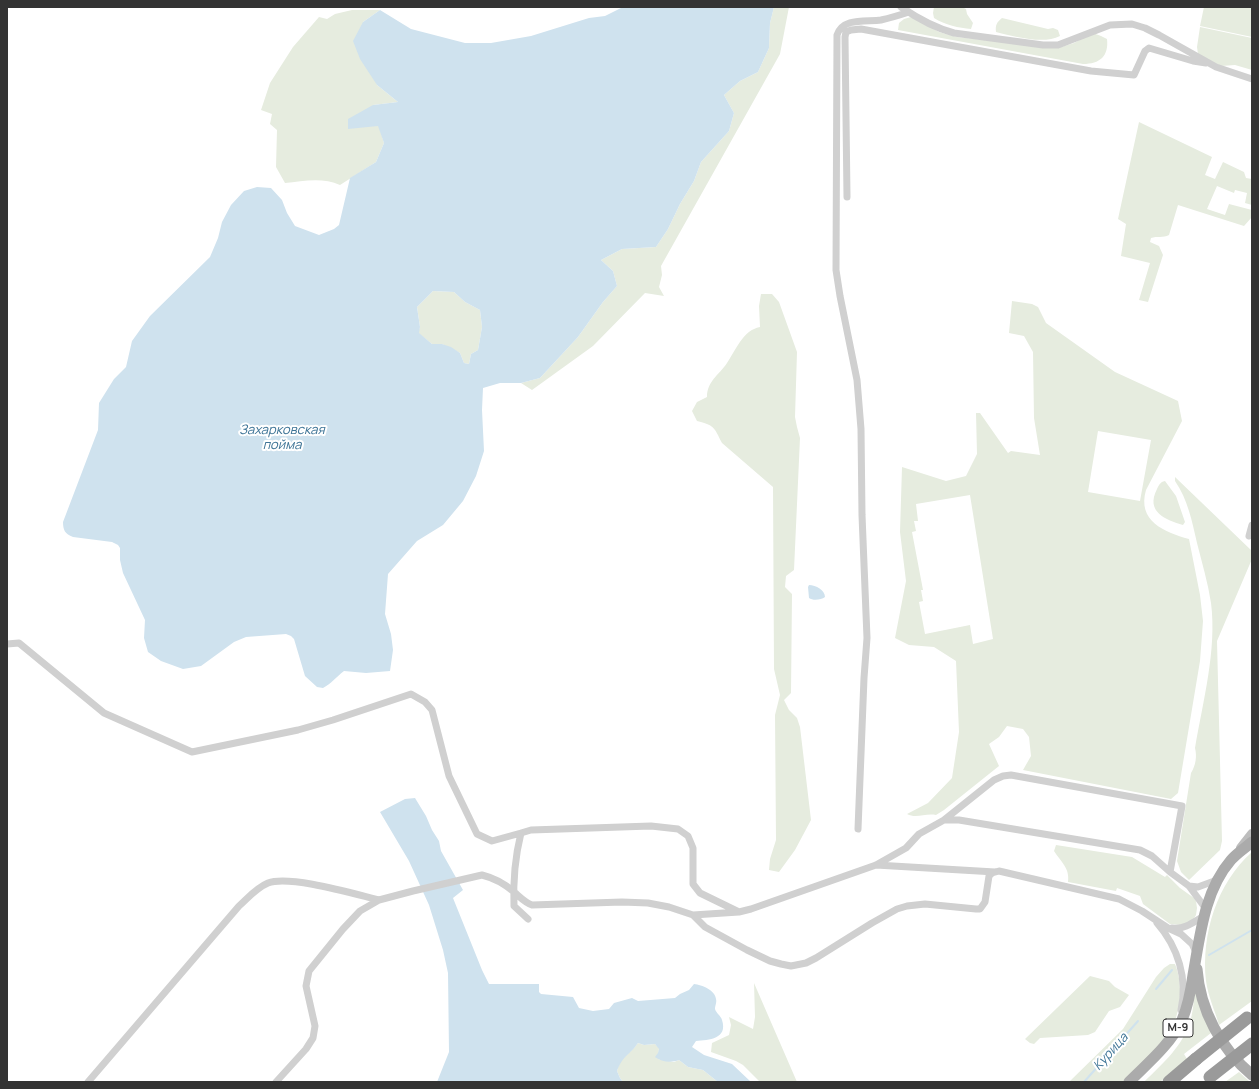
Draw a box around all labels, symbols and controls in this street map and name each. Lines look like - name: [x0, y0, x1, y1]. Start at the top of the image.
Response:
- water label: Захарковская пойма: [239, 422, 325, 453]
- road number: М-9: [1163, 1019, 1193, 1037]
- water label: Курица: [1090, 1030, 1132, 1074]

